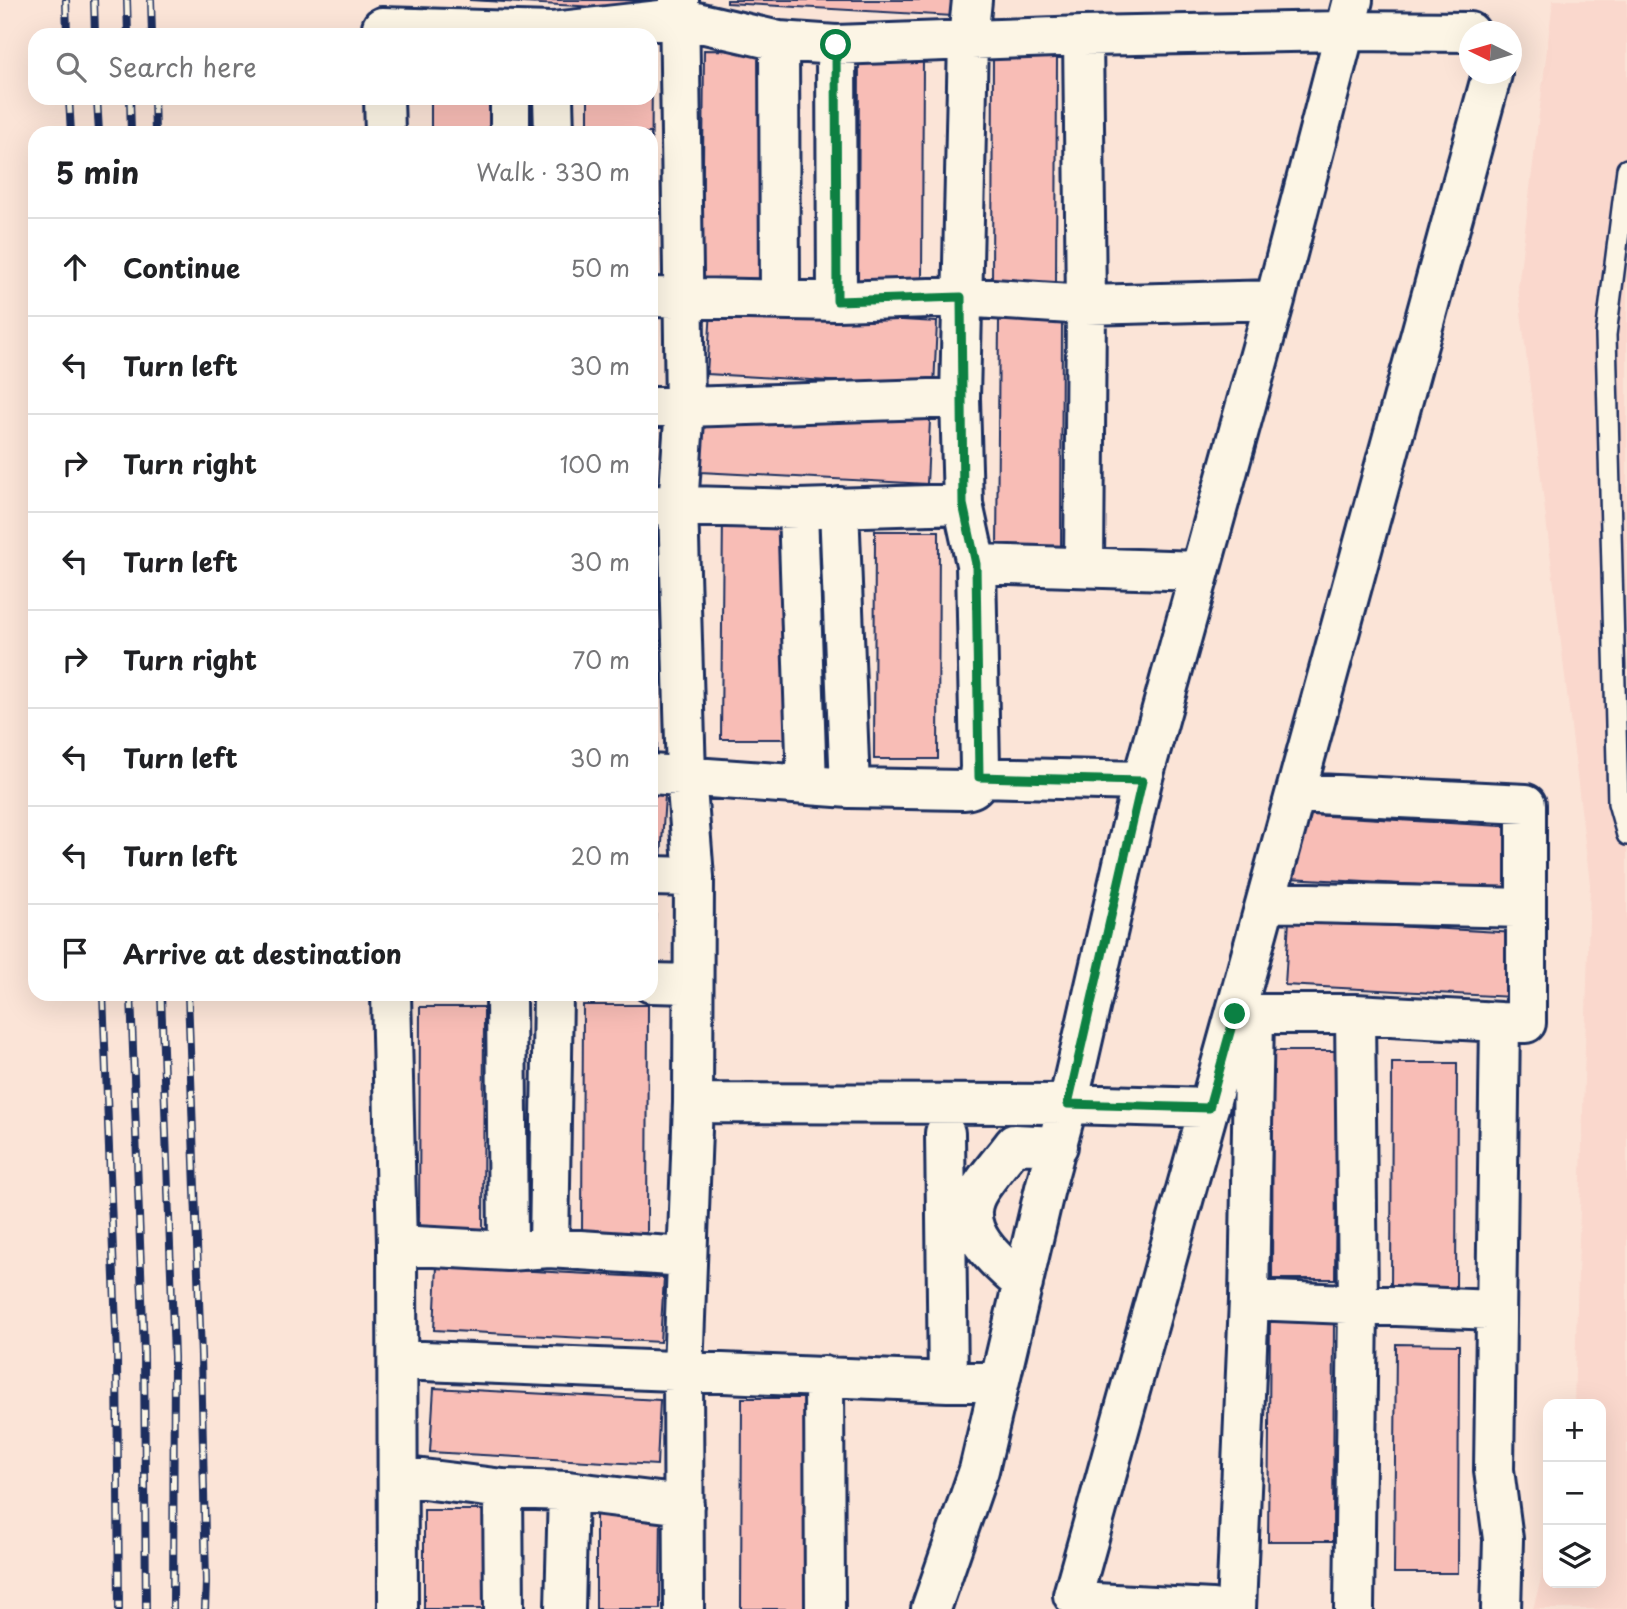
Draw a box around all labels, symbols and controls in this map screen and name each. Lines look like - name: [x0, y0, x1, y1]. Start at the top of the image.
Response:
- north arrow: [1459, 21, 1522, 84]
- search box: [28, 28, 658, 105]
- route start: [820, 29, 851, 60]
- text: Search here: [108, 47, 257, 86]
- icon: search: [52, 48, 90, 86]
- text: 5 min: [56, 149, 139, 194]
- text: Walk · 330 m: [476, 154, 630, 189]
- icon: ahead: [56, 248, 94, 286]
- text: Continue: [123, 248, 240, 287]
- text: 50 m: [570, 250, 630, 285]
- icon: left: [56, 346, 94, 384]
- text: Turn left: [123, 346, 238, 385]
- text: 30 m: [569, 348, 630, 383]
- icon: right: [56, 444, 94, 482]
- text: Turn right: [123, 444, 257, 483]
- text: 100 m: [560, 446, 630, 481]
- icon: left: [56, 542, 94, 580]
- text: Turn left: [123, 542, 238, 581]
- text: 30 m: [569, 544, 630, 579]
- icon: right: [56, 640, 94, 678]
- text: Turn right: [123, 640, 257, 679]
- text: 70 m: [572, 642, 630, 677]
- icon: left: [56, 738, 94, 776]
- text: Turn left: [123, 738, 238, 777]
- text: 30 m: [569, 740, 630, 775]
- icon: left: [56, 836, 94, 874]
- text: Turn left: [123, 836, 238, 875]
- text: 20 m: [571, 838, 630, 873]
- icon: arrive: [56, 934, 94, 972]
- text: Arrive at destination: [123, 934, 402, 973]
- route end: [1219, 998, 1250, 1029]
- map controls: [1543, 1399, 1606, 1588]
- button: +: [1543, 1399, 1606, 1462]
- button: −: [1543, 1462, 1606, 1525]
- button: layers: [1543, 1525, 1606, 1588]

